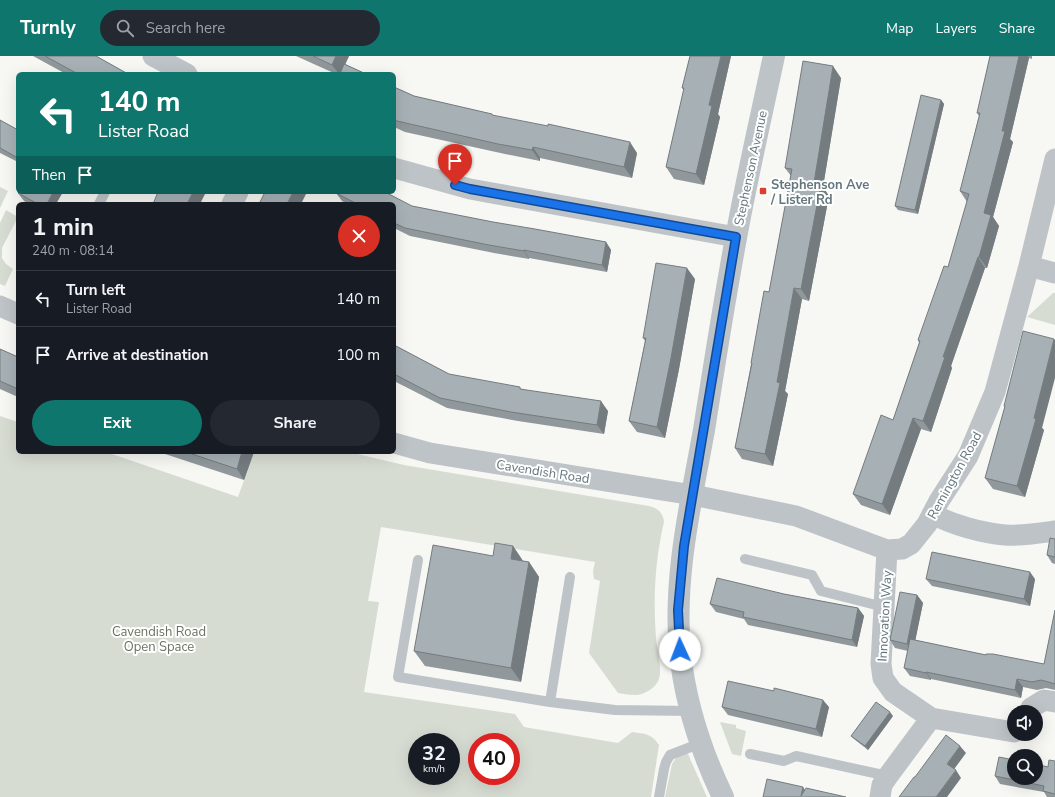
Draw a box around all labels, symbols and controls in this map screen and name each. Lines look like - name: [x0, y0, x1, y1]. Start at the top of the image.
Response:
- search box: [100, 10, 380, 46]
- text: Turnly: [20, 15, 76, 41]
- icon: search: [114, 17, 136, 39]
- text: Search here: [146, 18, 225, 38]
- text: Map: [886, 19, 913, 38]
- text: Layers: [935, 19, 977, 38]
- text: Share: [999, 19, 1035, 38]
- text: 140 m: [98, 83, 181, 121]
- icon: left: [32, 88, 84, 140]
- street label: Stephenson Avenue: [730, 109, 772, 227]
- text: Lister Road: [98, 119, 189, 143]
- pin: [438, 144, 472, 185]
- icon: arrive: [444, 150, 466, 172]
- icon: arrive: [74, 164, 96, 186]
- text: Then: [32, 165, 66, 185]
- place label: Stephenson Ave / Lister Rd: [770, 176, 869, 209]
- marker: Stephenson Ave / Lister Rd: [758, 186, 768, 196]
- text: 1 min: [32, 211, 94, 243]
- button: close: [338, 215, 380, 257]
- text: 240 m · 08:14: [32, 242, 114, 260]
- text: Turn left: [66, 280, 125, 300]
- icon: left: [32, 288, 54, 310]
- text: 140 m: [336, 289, 380, 309]
- text: Lister Road: [66, 300, 132, 318]
- icon: arrive: [32, 344, 54, 366]
- text: Arrive at destination: [66, 345, 209, 365]
- text: 100 m: [336, 345, 380, 365]
- button: Exit: [32, 400, 202, 446]
- button: Share: [210, 400, 380, 446]
- street label: Remington Road: [923, 429, 986, 522]
- street label: Cavendish Road: [495, 456, 591, 488]
- street label: Innovation Way: [874, 570, 896, 662]
- park label: Cavendish Road Open Space: [112, 623, 206, 656]
- position arrow: [659, 629, 701, 671]
- map controls: [1007, 705, 1043, 785]
- button: sound: [1007, 705, 1043, 741]
- speed limit sign: 40: [468, 733, 520, 785]
- text: 32: [422, 740, 446, 767]
- button: search: [1007, 749, 1043, 785]
- text: km/h: [423, 762, 445, 776]

